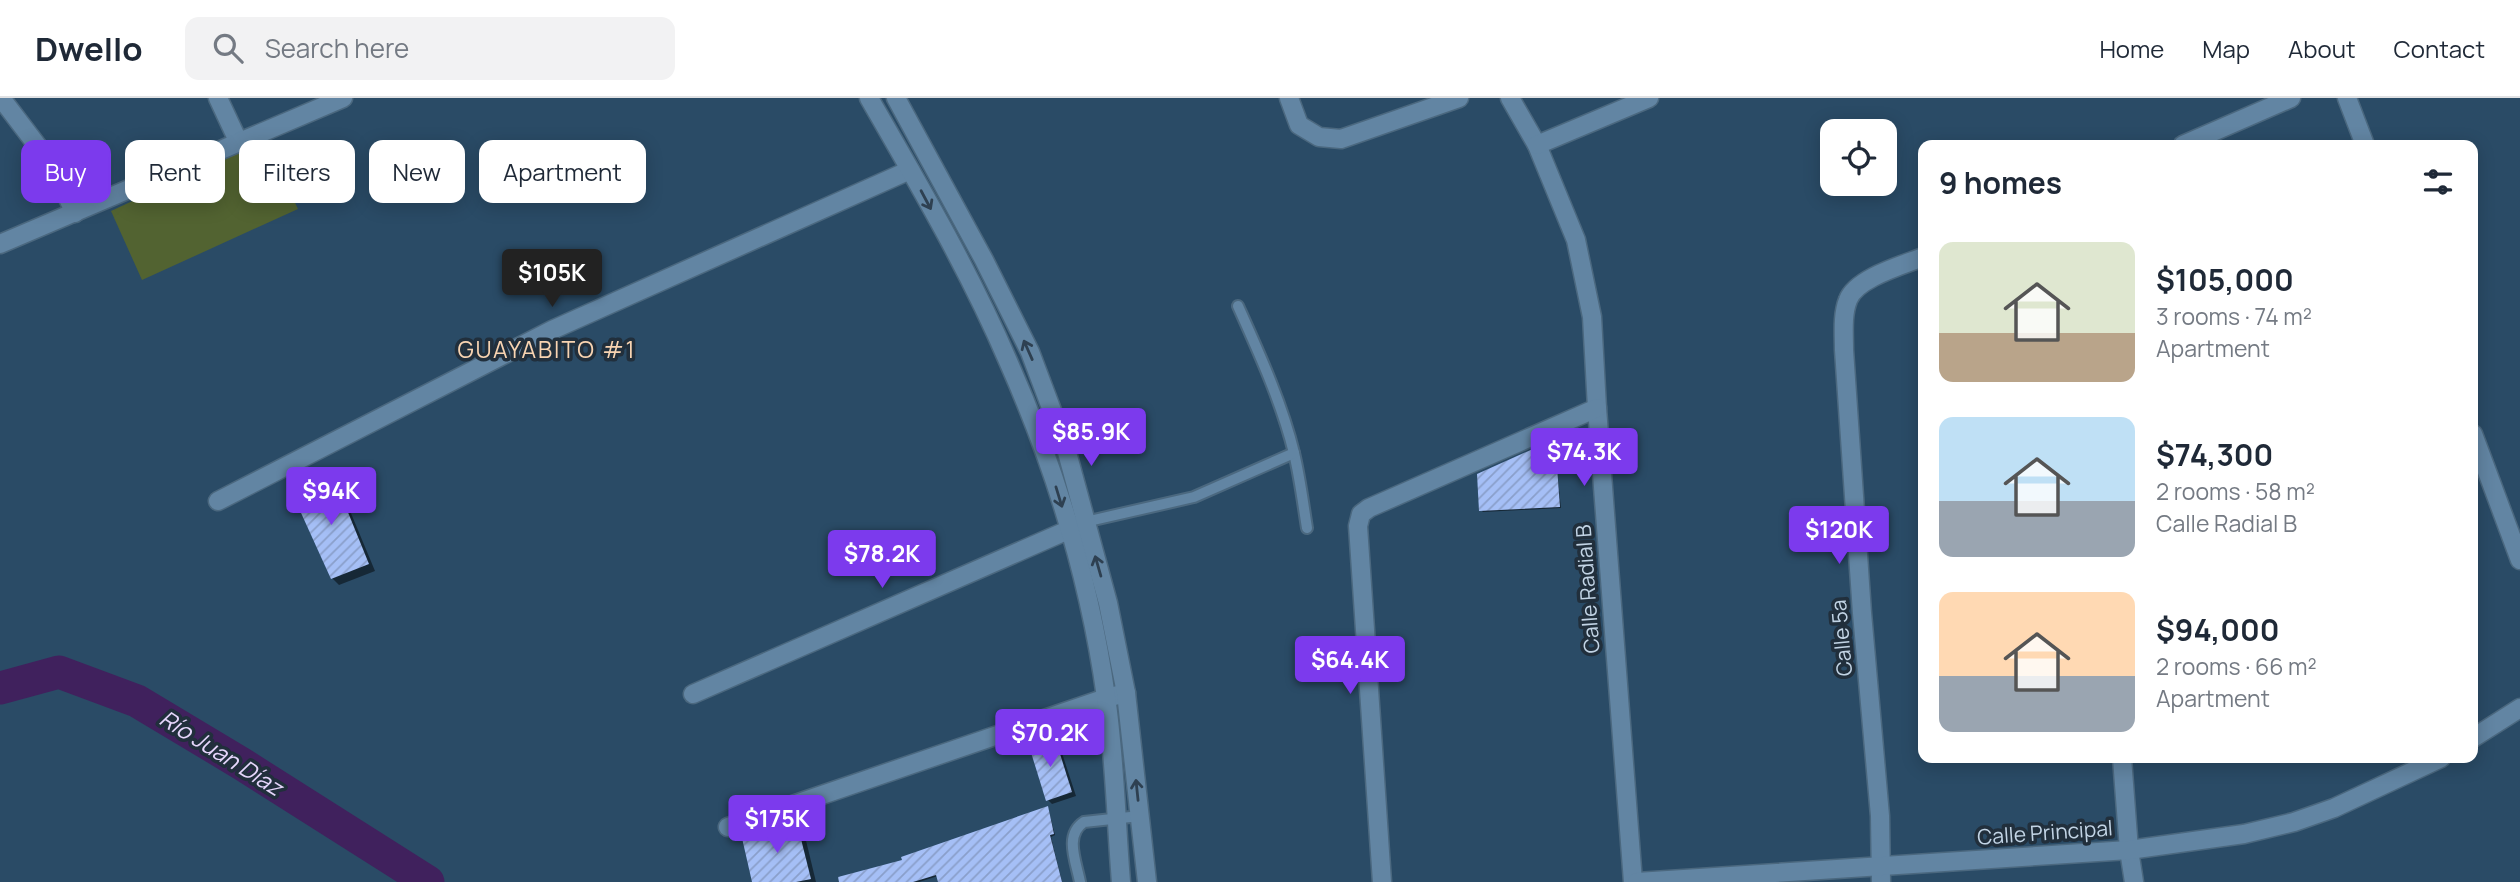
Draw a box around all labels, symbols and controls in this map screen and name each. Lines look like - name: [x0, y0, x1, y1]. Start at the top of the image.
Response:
- search box: [185, 17, 675, 80]
- text: Dwello: [35, 26, 143, 71]
- icon: search: [209, 29, 247, 67]
- text: Search here: [265, 30, 409, 66]
- text: Home: [2099, 32, 2164, 65]
- text: Map: [2202, 32, 2250, 65]
- text: About: [2288, 32, 2356, 65]
- text: Contact: [2394, 32, 2485, 65]
- map controls: [1820, 119, 1897, 196]
- button: locate: [1820, 119, 1897, 196]
- chip: Buy: [21, 140, 111, 203]
- chip: Rent: [125, 140, 225, 203]
- chip: Filters: [239, 140, 355, 203]
- chip: New: [369, 140, 465, 203]
- chip: Apartment: [479, 140, 646, 203]
- text: 9 homes: [1939, 162, 2062, 203]
- icon: filters: [2419, 163, 2457, 201]
- one-way arrow: [919, 190, 933, 210]
- pin: $105K: [503, 250, 601, 309]
- text: $105K: [518, 256, 586, 288]
- text: $105,000: [2156, 259, 2294, 300]
- icon: home: [1995, 270, 2079, 354]
- text: 3 rooms · 74 m²: [2156, 300, 2312, 332]
- text: Apartment: [2156, 332, 2270, 364]
- district label: GUAYABITO #1: [457, 333, 637, 365]
- one-way arrow: [1021, 340, 1034, 361]
- pin: $85.9K: [1034, 408, 1148, 468]
- text: $85.9K: [1052, 415, 1130, 447]
- pin: $74.3K: [1527, 428, 1641, 488]
- text: $74,300: [2156, 434, 2273, 475]
- text: $74.3K: [1547, 435, 1621, 467]
- icon: home: [1995, 445, 2079, 529]
- pin: $94K: [290, 468, 372, 527]
- text: $94K: [302, 474, 360, 506]
- text: 2 rooms · 58 m²: [2156, 475, 2315, 507]
- one-way arrow: [1053, 486, 1066, 508]
- pin: $120K: [1790, 506, 1888, 566]
- text: Calle Radial B: [2156, 507, 2297, 539]
- text: $120K: [1805, 513, 1873, 545]
- street label: Calle Radial B: [1569, 524, 1605, 654]
- pin: $78.2K: [825, 531, 939, 590]
- text: $78.2K: [844, 537, 920, 569]
- one-way arrow: [1090, 555, 1103, 577]
- street label: Calle 5a: [1824, 599, 1858, 678]
- text: $94,000: [2156, 609, 2279, 650]
- icon: home: [1995, 620, 2079, 704]
- pin: $64.4K: [1293, 636, 1407, 696]
- text: $64.4K: [1311, 643, 1389, 675]
- text: 2 rooms · 66 m²: [2156, 650, 2317, 682]
- text: Apartment: [2156, 682, 2270, 714]
- water label: Río Juan Díaz: [154, 702, 291, 804]
- pin: $70.2K: [993, 710, 1107, 769]
- text: $70.2K: [1011, 716, 1089, 748]
- one-way arrow: [1130, 779, 1143, 802]
- pin: $175K: [728, 796, 826, 855]
- text: $175K: [744, 802, 810, 834]
- street label: Calle Principal: [1976, 813, 2114, 851]

